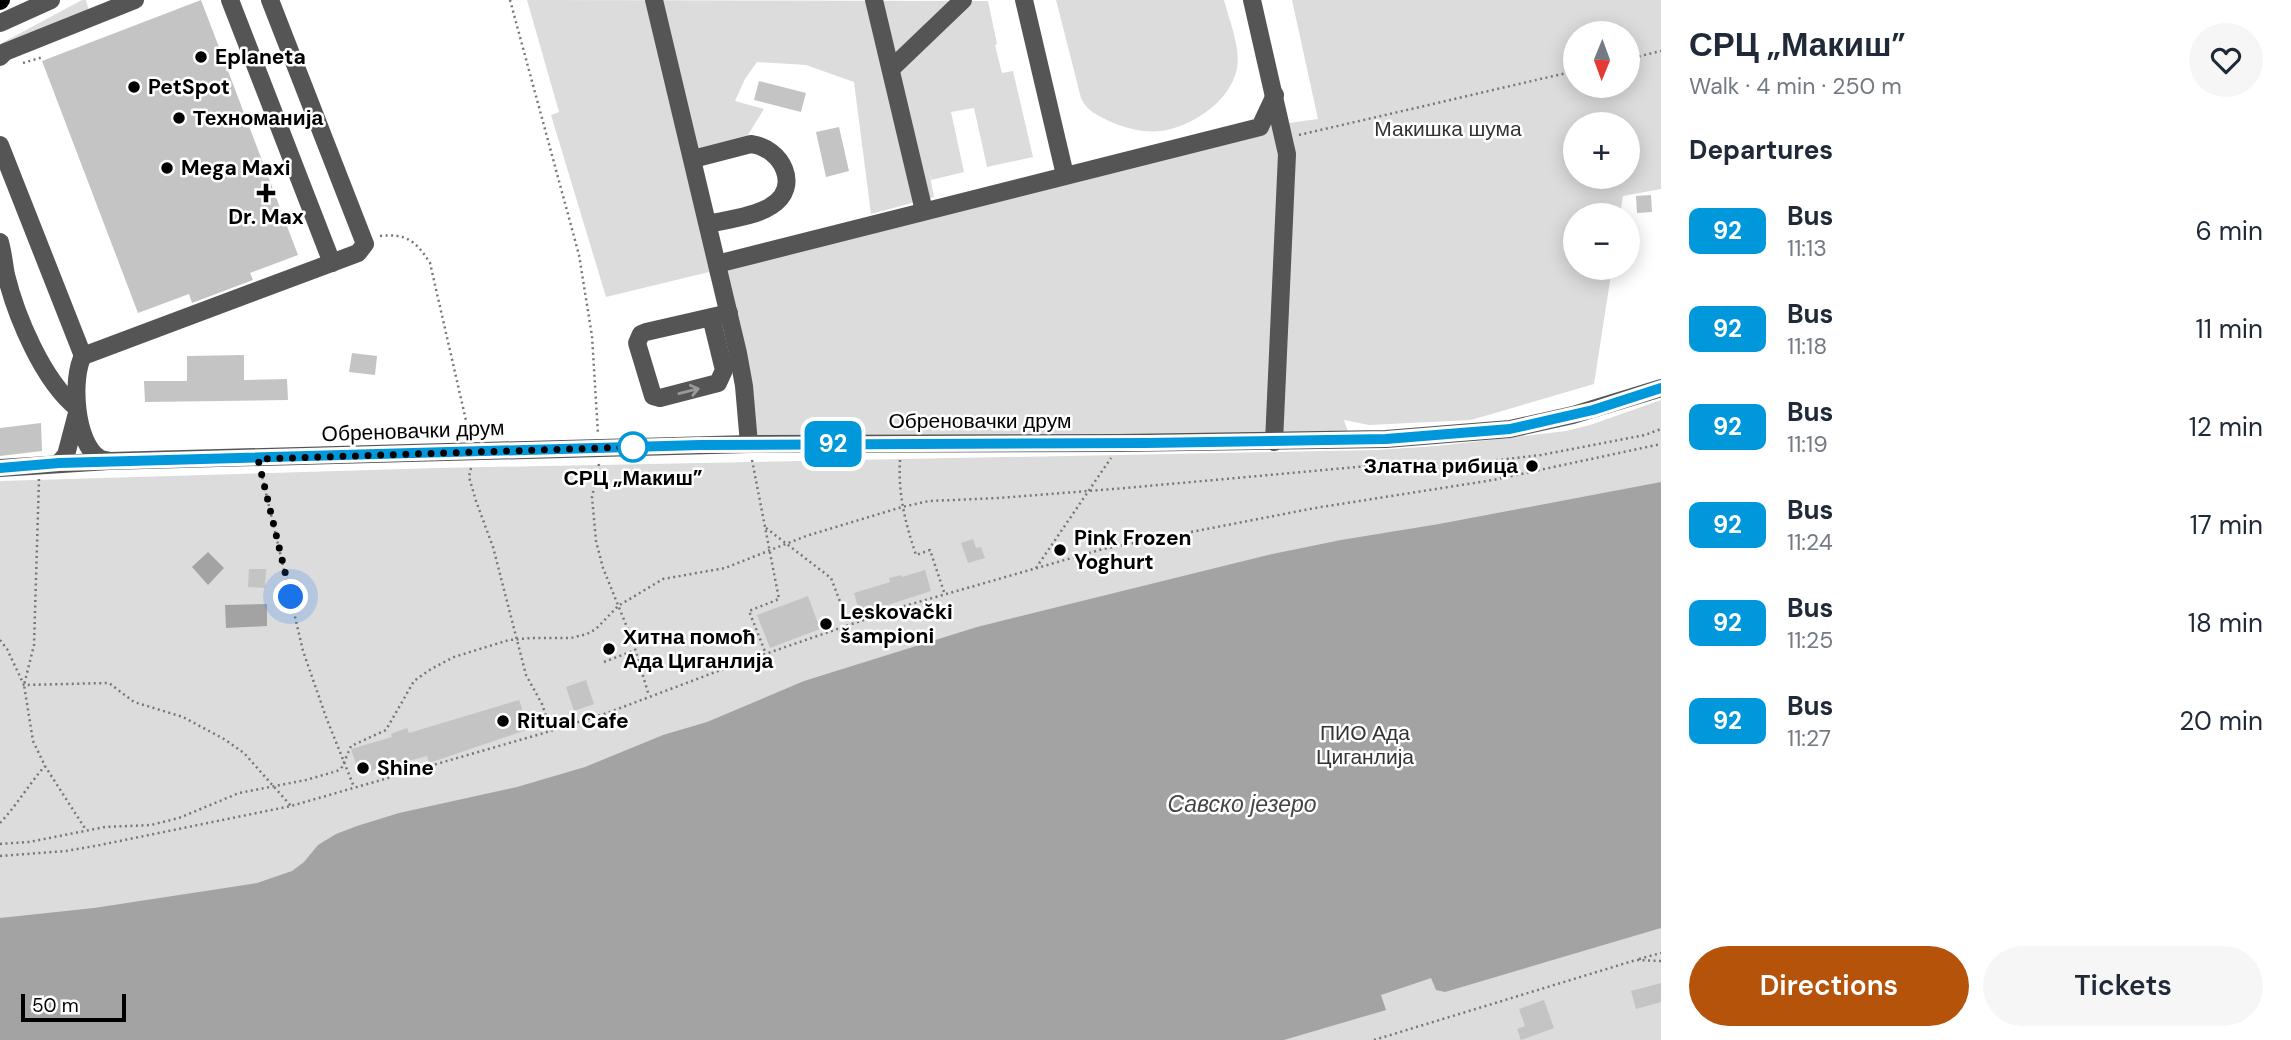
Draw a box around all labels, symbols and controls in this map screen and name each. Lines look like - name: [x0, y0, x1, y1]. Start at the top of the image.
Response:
- north arrow: [1563, 21, 1640, 98]
- map controls: [1563, 21, 1640, 280]
- text: СРЦ „Макиш”: [1689, 23, 1906, 66]
- button: heart: [2189, 23, 2263, 97]
- place label: Eplaneta: [215, 43, 306, 71]
- marker: Eplaneta: [193, 49, 209, 65]
- text: Walk · 4 min · 250 m: [1689, 71, 1902, 101]
- place label: PetSpot: [148, 73, 230, 101]
- marker: PetSpot: [126, 79, 142, 95]
- place label: Техноманија: [193, 104, 323, 132]
- marker: Техноманија: [171, 110, 187, 126]
- button: +: [1563, 112, 1640, 189]
- park label: Макишка шума: [1374, 115, 1522, 143]
- text: Departures: [1689, 133, 1833, 167]
- place label: Mega Maxi: [181, 154, 290, 182]
- marker: Mega Maxi: [159, 160, 175, 176]
- marker: Dr. Max: [258, 185, 274, 201]
- text: Bus: [1787, 199, 1833, 233]
- place label: Dr. Max: [228, 203, 304, 231]
- button: −: [1563, 203, 1640, 280]
- text: 6 min: [2195, 214, 2263, 248]
- text: 92: [1713, 215, 1742, 246]
- text: 11:13: [1787, 233, 1827, 263]
- text: Bus: [1787, 297, 1833, 331]
- text: 11 min: [2196, 312, 2263, 346]
- text: 92: [1713, 313, 1742, 344]
- text: 11:18: [1787, 331, 1827, 361]
- one-way arrow: [677, 384, 699, 397]
- text: Bus: [1787, 395, 1833, 429]
- street label: Обреновачки друм: [889, 407, 1071, 435]
- text: 12 min: [2189, 410, 2263, 444]
- text: 92: [1713, 411, 1742, 442]
- street label: Обреновачки друм: [321, 414, 505, 448]
- line badge: 92: [802, 421, 864, 467]
- text: 92: [819, 428, 847, 459]
- text: 11:19: [1787, 429, 1828, 459]
- marker: СРЦ „Макиш”: [618, 432, 648, 462]
- place label: Златна рибица: [1364, 452, 1518, 480]
- marker: Златна рибица: [1524, 458, 1540, 474]
- place label: СРЦ „Макиш”: [564, 464, 702, 492]
- text: Bus: [1787, 493, 1833, 527]
- text: 17 min: [2190, 508, 2263, 542]
- text: 92: [1713, 509, 1742, 540]
- place label: Pink Frozen Yoghurt: [1074, 524, 1191, 576]
- text: 11:24: [1787, 527, 1833, 557]
- marker: Pink Frozen Yoghurt: [1052, 542, 1068, 558]
- your location: [273, 579, 308, 614]
- text: Bus: [1787, 591, 1833, 625]
- place label: Leskovački šampioni: [840, 598, 953, 650]
- text: 18 min: [2188, 606, 2263, 640]
- text: 92: [1713, 607, 1742, 638]
- marker: Leskovački šampioni: [818, 616, 834, 632]
- place label: Хитна помоћ Ада Циганлија: [623, 623, 774, 675]
- text: 11:25: [1787, 625, 1833, 655]
- marker: Хитна помоћ Ада Циганлија: [601, 641, 617, 657]
- text: Bus: [1787, 689, 1833, 723]
- text: 20 min: [2179, 704, 2263, 738]
- text: 92: [1713, 705, 1742, 736]
- place label: Ritual Cafe: [517, 707, 629, 735]
- marker: Ritual Cafe: [495, 713, 511, 729]
- park label: ПИО Ада Циганлија: [1316, 719, 1414, 771]
- text: 11:27: [1787, 723, 1831, 753]
- place label: Shine: [377, 754, 434, 782]
- marker: Shine: [355, 760, 371, 776]
- water label: Савско језеро: [1167, 789, 1317, 819]
- button: Directions: [1689, 946, 1969, 1026]
- button: Tickets: [1983, 946, 2263, 1026]
- scale bar: [21, 991, 126, 1023]
- text: 50 m: [32, 993, 79, 1018]

